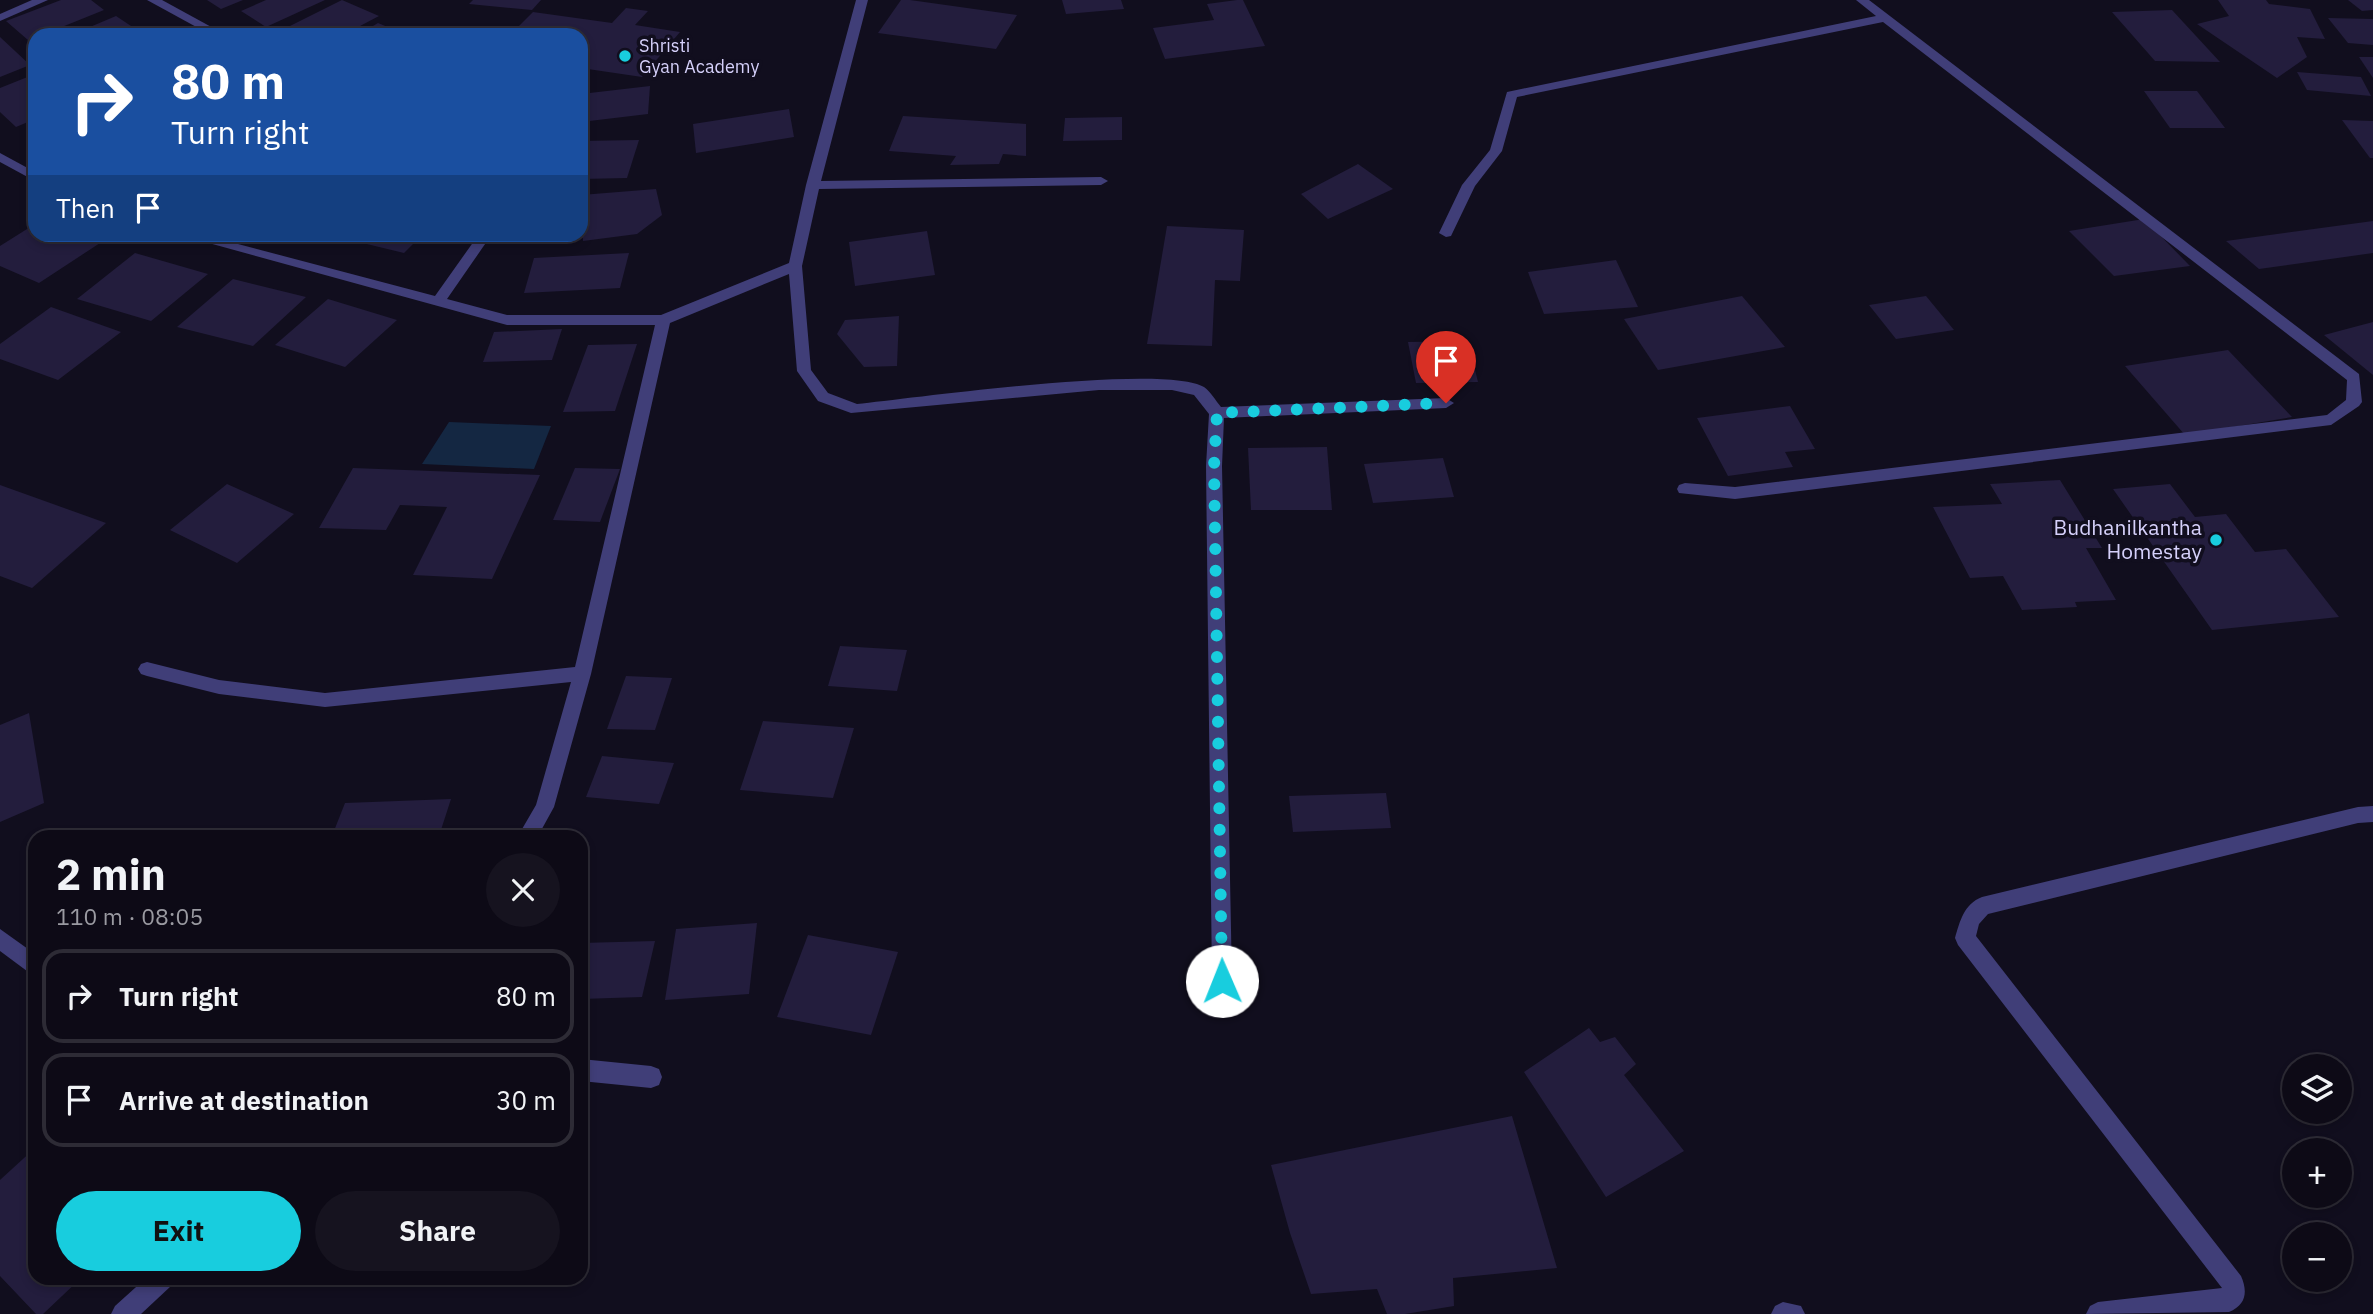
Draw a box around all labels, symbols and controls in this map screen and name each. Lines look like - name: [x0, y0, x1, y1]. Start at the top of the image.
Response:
- place label: Shristi Gyan Academy: [639, 34, 759, 78]
- marker: Shristi Gyan Academy: [617, 48, 633, 64]
- text: 80 m: [171, 49, 285, 112]
- icon: right: [56, 56, 147, 147]
- text: Turn right: [171, 111, 309, 153]
- icon: arrive: [129, 189, 167, 227]
- text: Then: [56, 191, 115, 225]
- pin: [1416, 331, 1476, 403]
- icon: arrive: [1427, 342, 1465, 380]
- place label: Budhanilkantha Homestay: [2054, 513, 2203, 565]
- marker: Budhanilkantha Homestay: [2208, 532, 2224, 548]
- text: 2 min: [56, 847, 166, 902]
- button: close: [486, 853, 560, 927]
- text: 110 m · 08:05: [56, 901, 203, 931]
- position arrow: [1185, 944, 1259, 1018]
- icon: right: [60, 977, 98, 1015]
- text: Turn right: [119, 979, 238, 1013]
- text: 80 m: [496, 979, 556, 1013]
- map controls: [2282, 1054, 2352, 1292]
- button: layers: [2282, 1054, 2352, 1124]
- icon: arrive: [60, 1081, 98, 1119]
- text: Arrive at destination: [119, 1083, 369, 1117]
- text: 30 m: [496, 1083, 556, 1117]
- button: +: [2282, 1138, 2352, 1208]
- button: Exit: [56, 1191, 301, 1271]
- button: Share: [315, 1191, 560, 1271]
- button: −: [2282, 1222, 2352, 1292]

